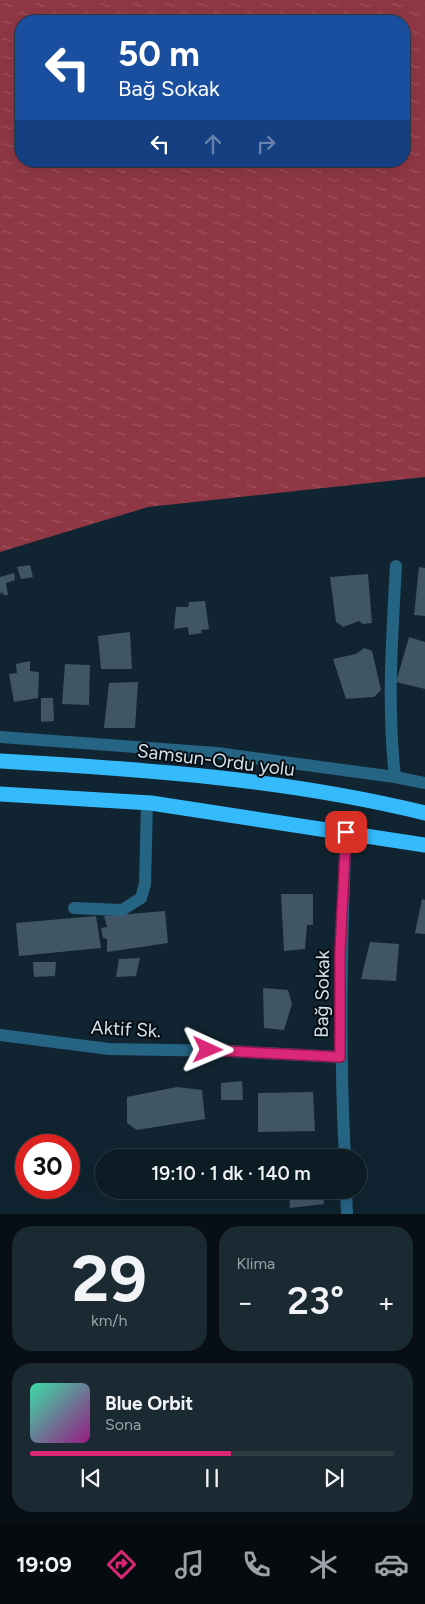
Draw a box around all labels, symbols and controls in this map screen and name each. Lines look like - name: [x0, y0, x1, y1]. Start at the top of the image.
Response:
- text: 50 m: [118, 33, 200, 75]
- icon: left: [35, 35, 100, 100]
- text: Bağ Sokak: [118, 75, 220, 102]
- icon: left: [146, 130, 174, 158]
- icon: ahead: [199, 130, 227, 158]
- icon: right: [252, 130, 280, 158]
- street label: Samsun-Ordu yolu: [136, 739, 296, 781]
- pin: [325, 811, 367, 853]
- icon: arrive: [332, 818, 360, 846]
- street label: Bağ Sokak: [310, 949, 334, 1038]
- street label: Aktif Sk.: [90, 1016, 162, 1042]
- position arrow: [181, 1023, 233, 1075]
- speed limit sign: 30: [15, 1134, 80, 1199]
- text: 19:10 · 1 dk · 140 m: [151, 1162, 311, 1185]
- text: 29: [72, 1239, 147, 1317]
- text: Klima: [237, 1254, 275, 1273]
- text: 23°: [287, 1278, 344, 1324]
- text: −: [237, 1285, 254, 1319]
- text: +: [378, 1285, 395, 1319]
- text: km/h: [91, 1311, 128, 1330]
- text: Blue Orbit: [105, 1392, 193, 1415]
- text: Sona: [105, 1415, 141, 1434]
- icon: previous: [77, 1464, 105, 1492]
- icon: pause: [198, 1464, 226, 1492]
- icon: next: [320, 1464, 348, 1492]
- icon: directions: [104, 1547, 139, 1582]
- icon: music: [172, 1547, 207, 1582]
- icon: phone: [239, 1547, 274, 1582]
- icon: climate: [306, 1547, 341, 1582]
- icon: car: [374, 1547, 409, 1582]
- text: 19:09: [16, 1551, 72, 1578]

